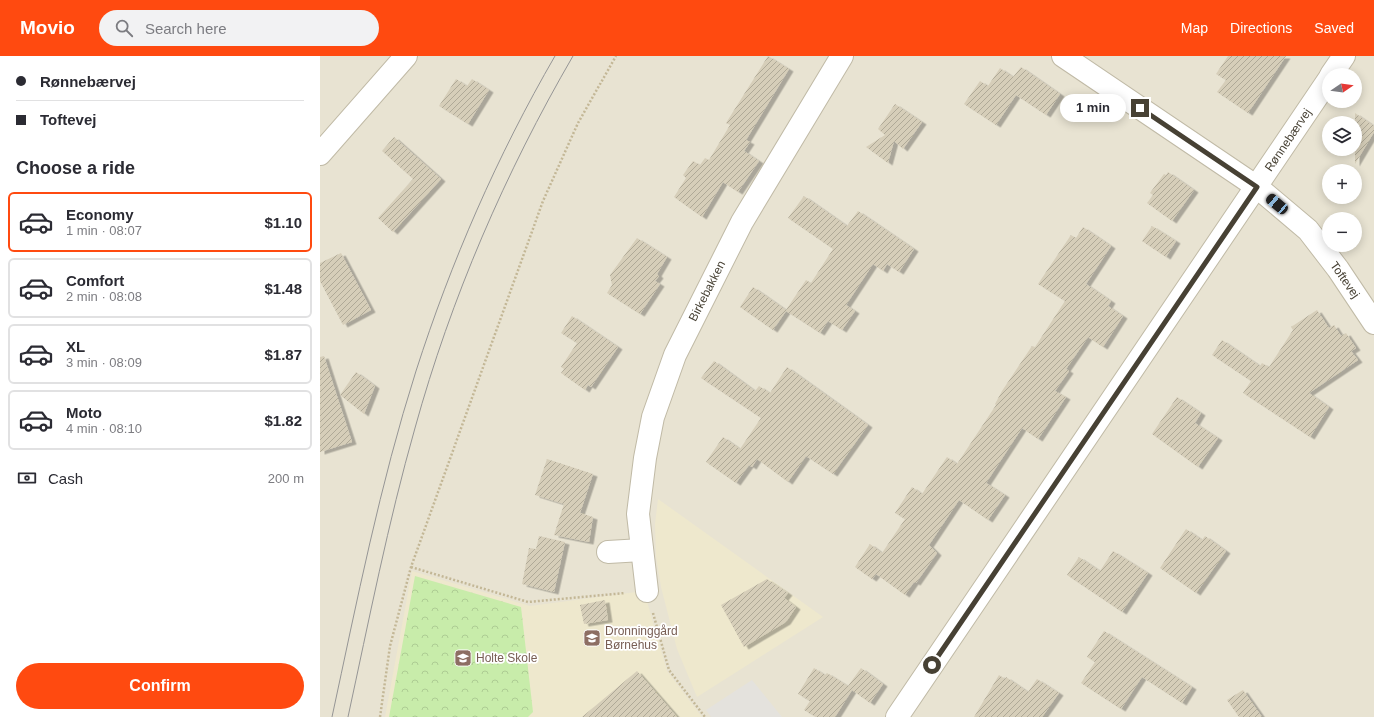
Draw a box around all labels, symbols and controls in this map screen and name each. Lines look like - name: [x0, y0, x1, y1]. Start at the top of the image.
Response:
- search box: [99, 10, 379, 46]
- text: Movio: [20, 17, 75, 38]
- icon: search: [113, 17, 135, 39]
- text: Search here: [145, 20, 227, 37]
- text: Map: [1181, 20, 1208, 36]
- text: Directions: [1230, 20, 1292, 36]
- text: Saved: [1314, 20, 1354, 36]
- north arrow: [1322, 68, 1362, 108]
- map controls: [1322, 68, 1362, 252]
- text: Rønnebærvej: [40, 73, 136, 90]
- callout: 1 min: [1060, 94, 1126, 122]
- route end: [1131, 99, 1149, 117]
- text: 1 min: [1076, 100, 1110, 115]
- street label: Rønnebærvej: [1262, 106, 1314, 174]
- text: Toftevej: [40, 111, 96, 128]
- button: layers: [1322, 116, 1362, 156]
- text: Choose a ride: [16, 158, 135, 178]
- button: +: [1322, 164, 1362, 204]
- car: [1264, 192, 1290, 216]
- icon: car: [18, 204, 54, 240]
- text: Economy: [66, 206, 134, 223]
- button: −: [1322, 212, 1362, 252]
- text: $1.10: [264, 214, 302, 231]
- text: 1 min · 08:07: [66, 223, 142, 238]
- street label: Birkebakken: [686, 258, 728, 324]
- street label: Toftevej: [1327, 259, 1363, 301]
- icon: car: [18, 270, 54, 306]
- text: Comfort: [66, 272, 124, 289]
- text: $1.48: [264, 280, 302, 297]
- text: 2 min · 08:08: [66, 289, 142, 304]
- icon: car: [18, 336, 54, 372]
- text: XL: [66, 338, 85, 355]
- text: $1.87: [264, 346, 302, 363]
- text: 3 min · 08:09: [66, 355, 142, 370]
- icon: car: [18, 402, 54, 438]
- text: Moto: [66, 404, 102, 421]
- text: $1.82: [264, 412, 302, 429]
- text: 4 min · 08:10: [66, 421, 142, 436]
- icon: cash: [16, 467, 38, 489]
- text: Cash: [48, 470, 83, 487]
- text: 200 m: [268, 471, 304, 486]
- place label: Dronninggård Børnehus: [605, 624, 678, 652]
- school or university icon: Dronninggård Børnehus: [582, 628, 602, 648]
- school or university icon: Holte Skole: [453, 648, 473, 668]
- place label: Holte Skole: [476, 651, 538, 665]
- route start: [923, 656, 941, 674]
- button: Confirm: [16, 663, 304, 709]

